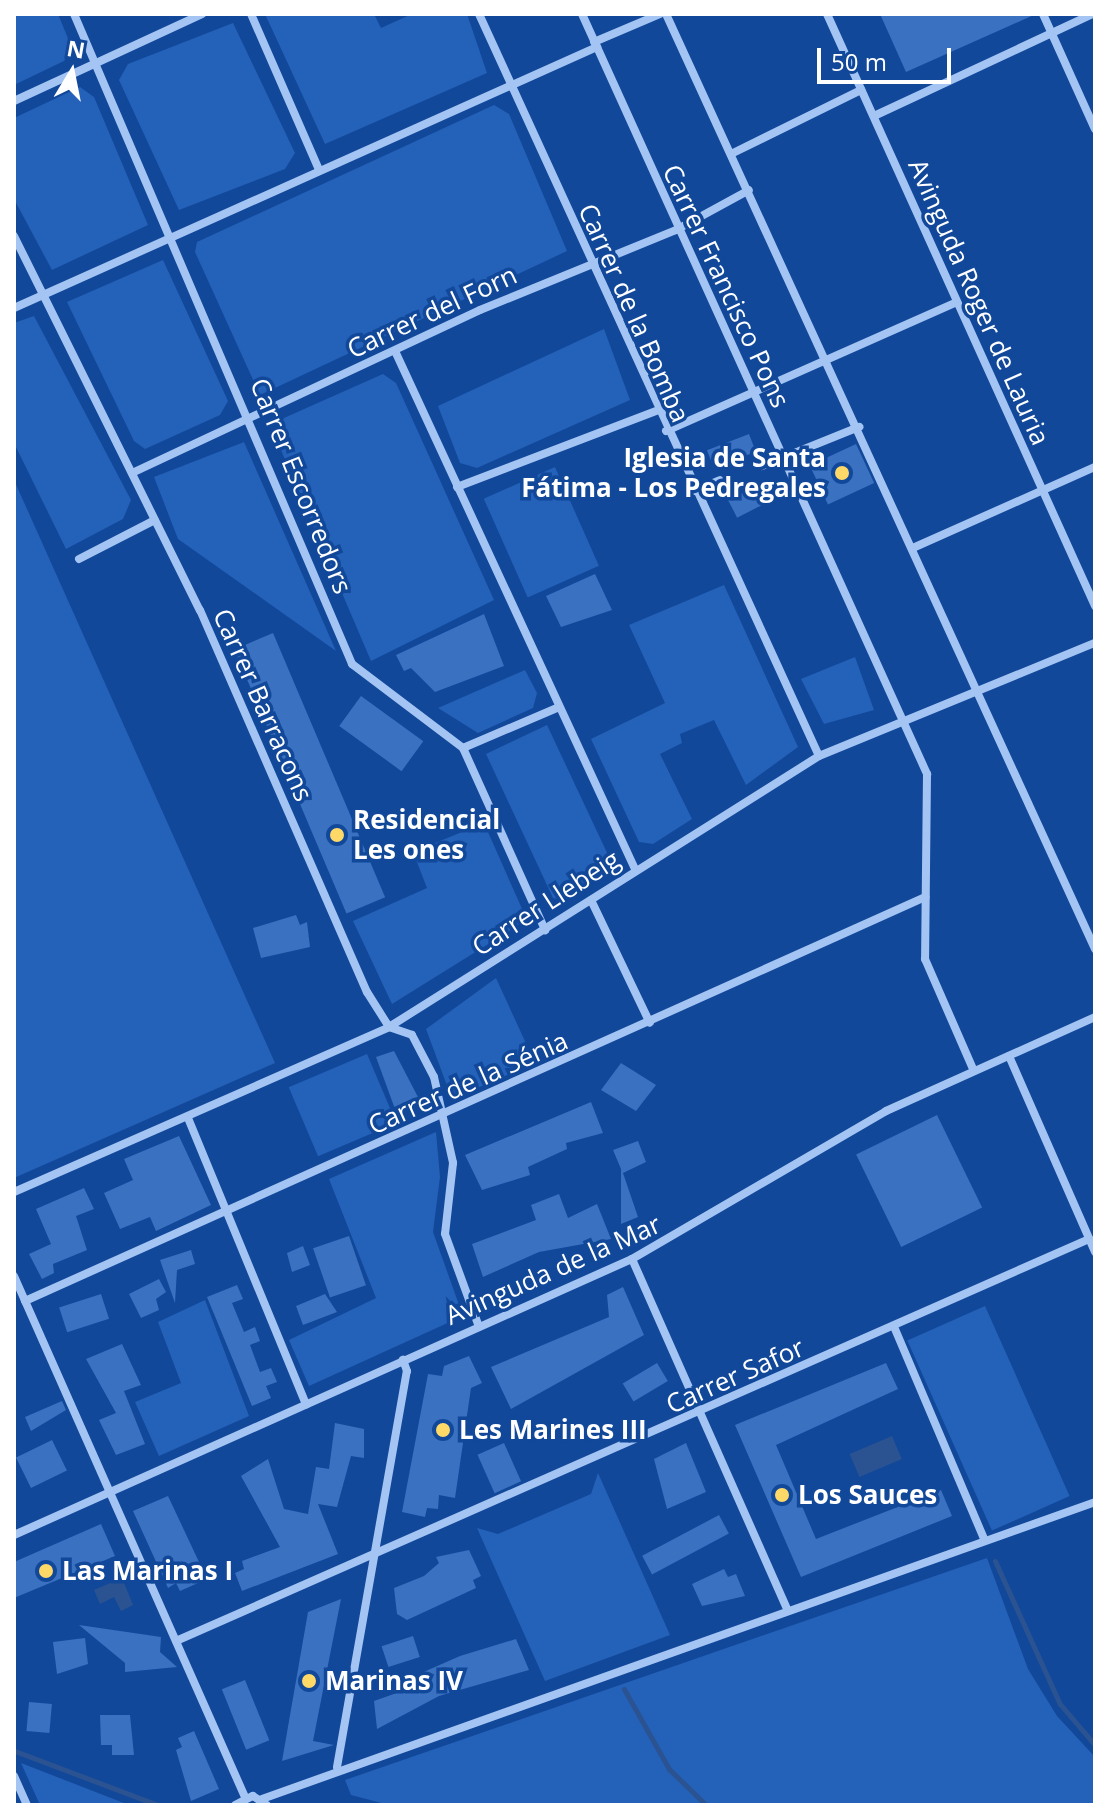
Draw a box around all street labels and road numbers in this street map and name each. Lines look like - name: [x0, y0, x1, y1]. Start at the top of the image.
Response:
- street label: Avinguda Roger de Lauria: [902, 154, 1056, 450]
- street label: Carrer Francisco Pons: [656, 160, 796, 412]
- street label: Carrer de la Bomba: [572, 199, 696, 427]
- street label: Carrer del Forn: [342, 259, 522, 365]
- street label: Carrer Escorredors: [244, 374, 358, 598]
- street label: Carrer Barracons: [207, 604, 319, 806]
- street label: Carrer Llebeig: [466, 844, 626, 962]
- street label: Carrer de la Sénia: [363, 1025, 573, 1141]
- street label: Avinguda de la Mar: [440, 1208, 666, 1332]
- street label: Carrer Safor: [661, 1332, 809, 1420]

